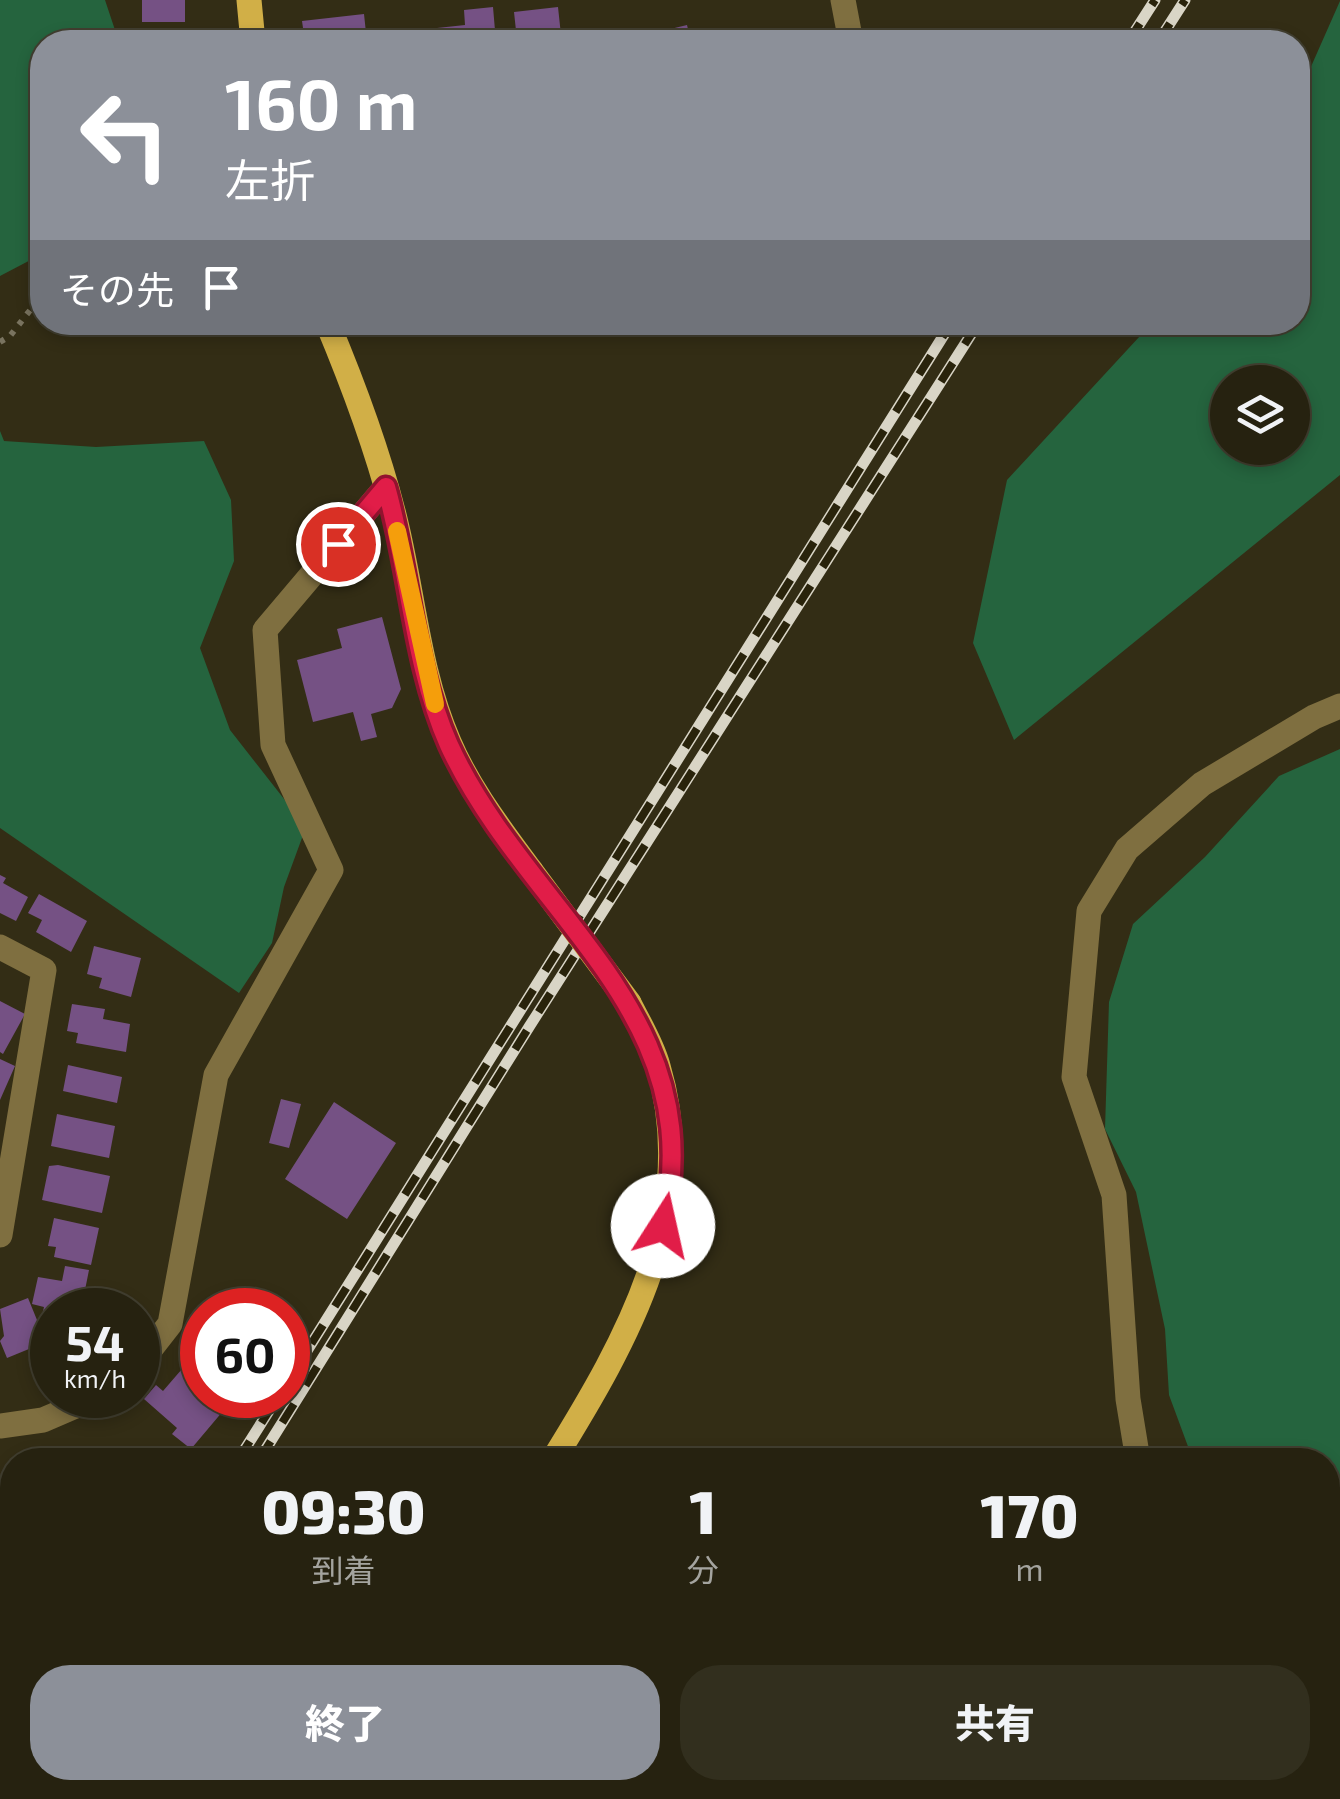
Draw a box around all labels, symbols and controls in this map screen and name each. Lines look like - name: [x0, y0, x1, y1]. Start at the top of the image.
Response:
- text: 160 m: [225, 60, 418, 144]
- icon: left: [60, 70, 190, 200]
- text: 左折: [225, 152, 315, 206]
- icon: arrive: [194, 260, 249, 315]
- text: その先: [60, 266, 174, 312]
- map controls: [1210, 365, 1310, 465]
- button: layers: [1210, 365, 1310, 465]
- pin: [296, 502, 381, 587]
- icon: arrive: [311, 517, 366, 572]
- position arrow: [611, 1174, 715, 1278]
- speed limit sign: 60: [180, 1288, 310, 1418]
- text: 54: [65, 1311, 125, 1371]
- text: km/h: [64, 1363, 126, 1393]
- text: 09:30: [262, 1474, 425, 1546]
- text: 1: [689, 1474, 717, 1546]
- text: 170: [981, 1478, 1078, 1550]
- text: m: [1015, 1549, 1044, 1587]
- text: 到着: [311, 1550, 376, 1588]
- text: 分: [687, 1550, 719, 1588]
- button: 終了: [30, 1665, 660, 1780]
- button: 共有: [680, 1665, 1310, 1780]

